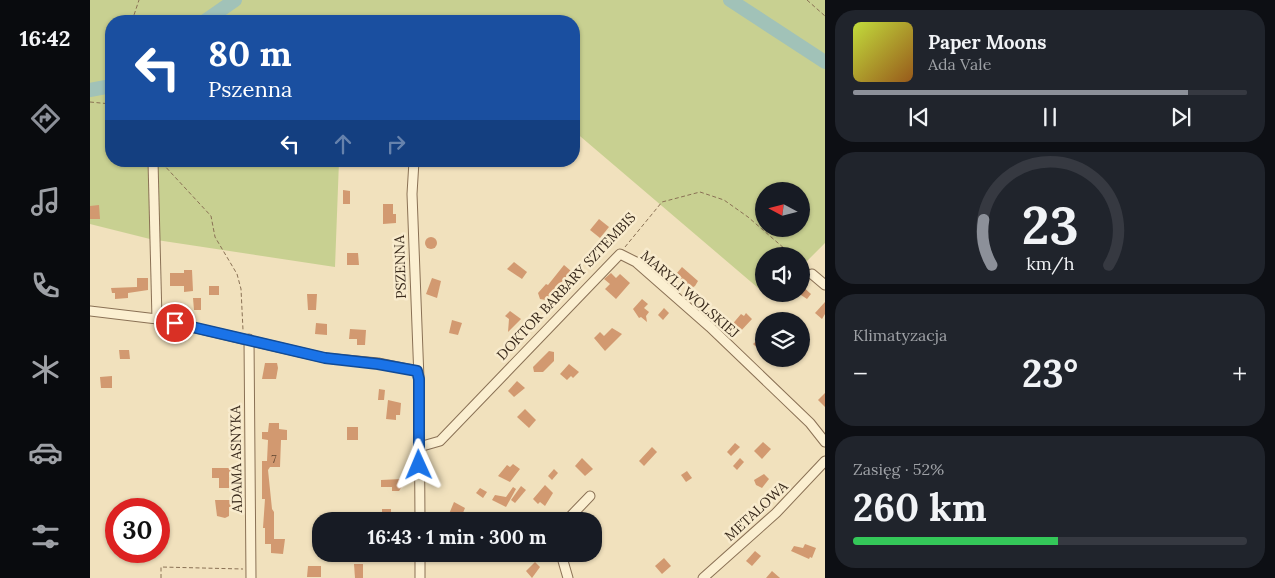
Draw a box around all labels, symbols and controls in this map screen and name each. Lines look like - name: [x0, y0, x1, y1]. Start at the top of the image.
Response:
- text: 16:42: [20, 24, 70, 52]
- text: Paper Moons: [928, 30, 1047, 54]
- text: 80 m: [208, 31, 292, 76]
- icon: left: [125, 35, 190, 100]
- text: Ada Vale: [928, 54, 991, 74]
- text: Pszenna: [208, 75, 292, 103]
- icon: directions: [28, 101, 63, 136]
- icon: previous: [905, 103, 933, 131]
- icon: pause: [1036, 103, 1064, 131]
- icon: next: [1167, 103, 1195, 131]
- icon: left: [276, 130, 304, 158]
- icon: ahead: [329, 130, 357, 158]
- icon: right: [382, 130, 410, 158]
- north arrow: [755, 182, 810, 238]
- map controls: [755, 182, 810, 367]
- icon: music: [28, 184, 63, 219]
- text: 23: [1022, 192, 1078, 258]
- street label: DOKTOR BARBARY SZTEMBIS: [493, 208, 639, 364]
- street label: PSZENNA: [390, 235, 410, 299]
- street label: MARYLI WOLSKIEJ: [637, 246, 743, 342]
- button: sound: [755, 247, 810, 302]
- text: km/h: [1026, 252, 1074, 275]
- icon: phone: [28, 268, 63, 303]
- pin: [154, 302, 196, 344]
- icon: arrive: [161, 309, 189, 337]
- button: layers: [755, 312, 810, 367]
- text: Klimatyzacja: [853, 325, 947, 345]
- text: 23°: [1022, 349, 1078, 397]
- icon: climate: [28, 352, 63, 387]
- text: −: [853, 356, 868, 392]
- text: +: [1232, 356, 1247, 392]
- street label: ADAMA ASNYKA: [226, 405, 246, 514]
- icon: car: [28, 435, 63, 470]
- position arrow: [392, 438, 444, 490]
- house number: 7: [271, 452, 277, 466]
- text: Zasięg · 52%: [853, 459, 944, 479]
- street label: METALOWA: [721, 477, 791, 545]
- text: 260 km: [853, 483, 987, 531]
- speed limit sign: 30: [105, 498, 170, 563]
- icon: filters: [28, 519, 63, 554]
- text: 16:43 · 1 min · 300 m: [368, 525, 546, 549]

